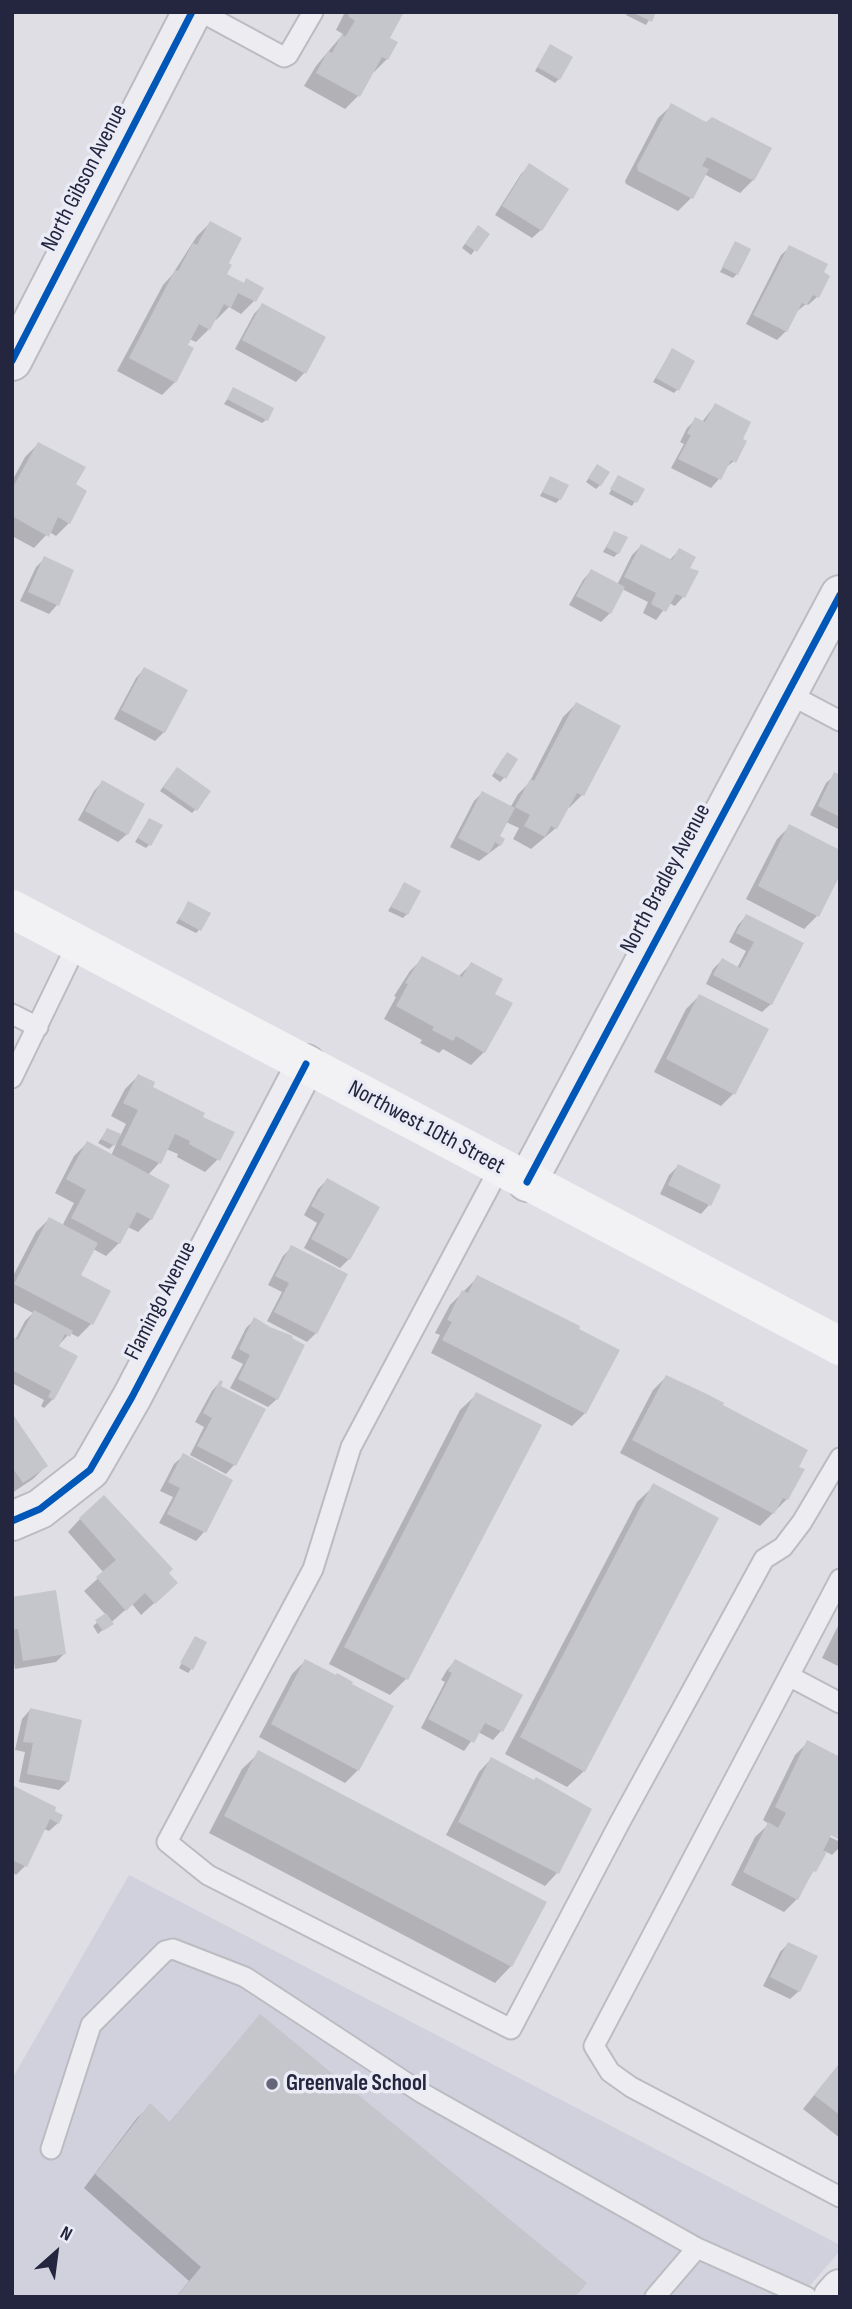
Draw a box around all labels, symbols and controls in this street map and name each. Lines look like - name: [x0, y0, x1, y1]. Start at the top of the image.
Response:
- street label: North Gibson Avenue: [36, 100, 134, 256]
- street label: North Bradley Avenue: [615, 799, 717, 959]
- street label: Northwest 10th Street: [343, 1075, 509, 1181]
- street label: Flamingo Avenue: [119, 1237, 203, 1365]
- place label: Greenvale School: [286, 2070, 427, 2098]
- marker: Greenvale School: [264, 2076, 280, 2092]
- north arrow: [21, 2218, 91, 2288]
- text: N: [56, 2221, 76, 2247]

